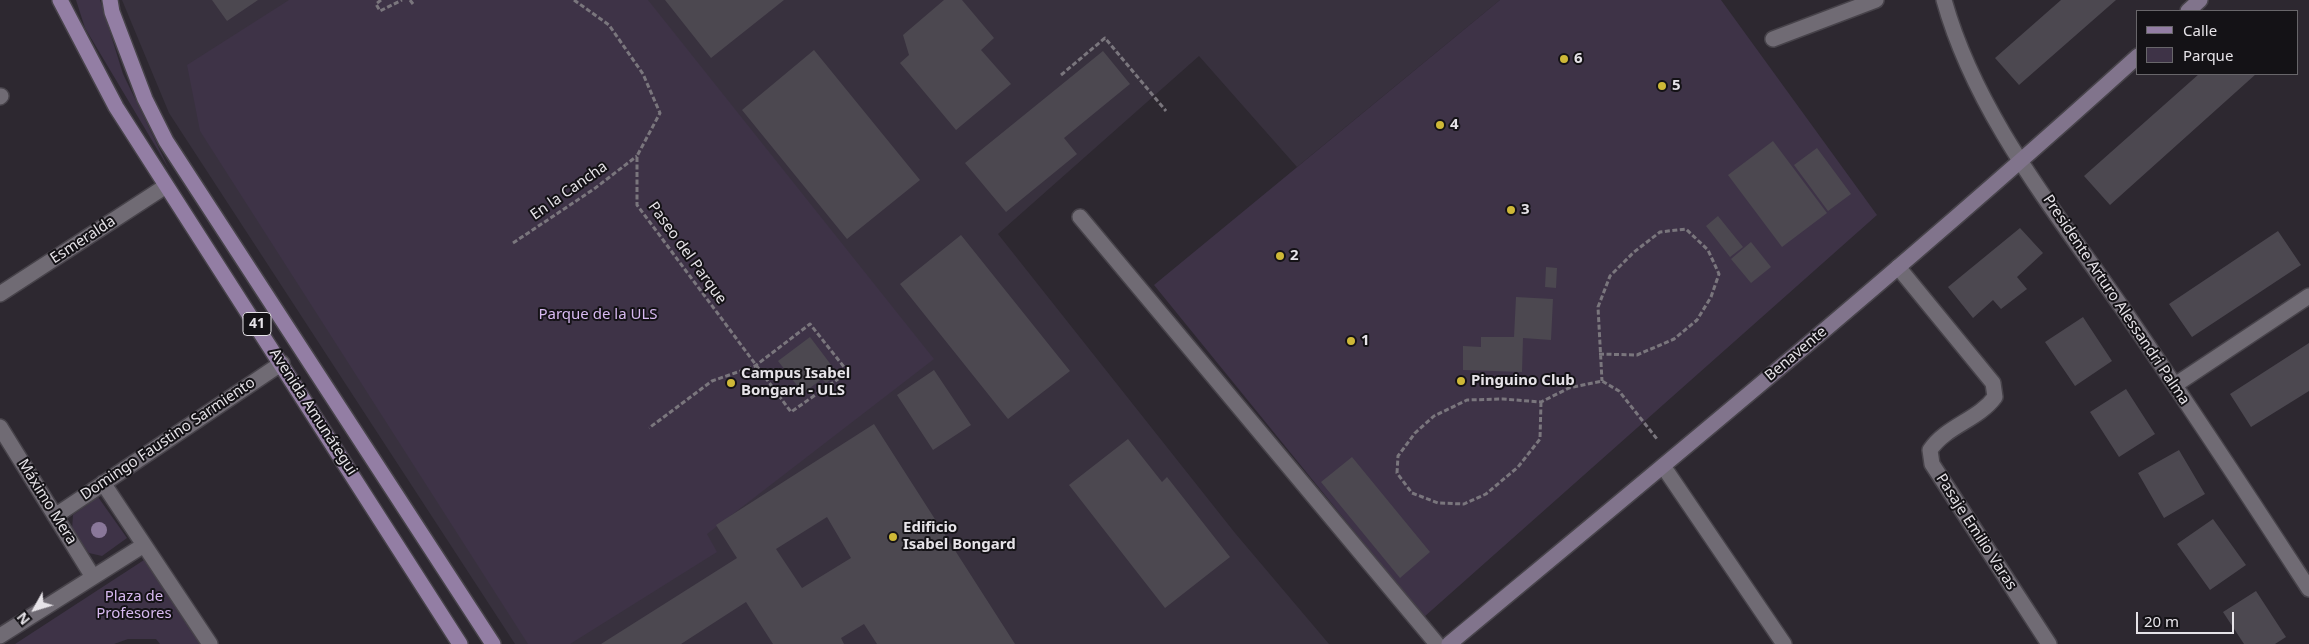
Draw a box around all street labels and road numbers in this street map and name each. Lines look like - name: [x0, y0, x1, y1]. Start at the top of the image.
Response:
- street label: En la Cancha: [527, 158, 611, 224]
- street label: Presidente Arturo Alessandri Palma: [2039, 192, 2193, 408]
- street label: Paseo del Parque: [644, 198, 730, 308]
- street label: Esmeralda: [47, 212, 119, 268]
- road number: 41: [243, 312, 271, 336]
- street label: Benavente: [1761, 323, 1831, 385]
- street label: Avenida Amunátegui: [265, 345, 361, 479]
- street label: Domingo Faustino Sarmiento: [77, 374, 259, 504]
- street label: Máximo Mera: [14, 456, 80, 548]
- street label: Pasaje Emilio Varas: [1932, 471, 2020, 593]

